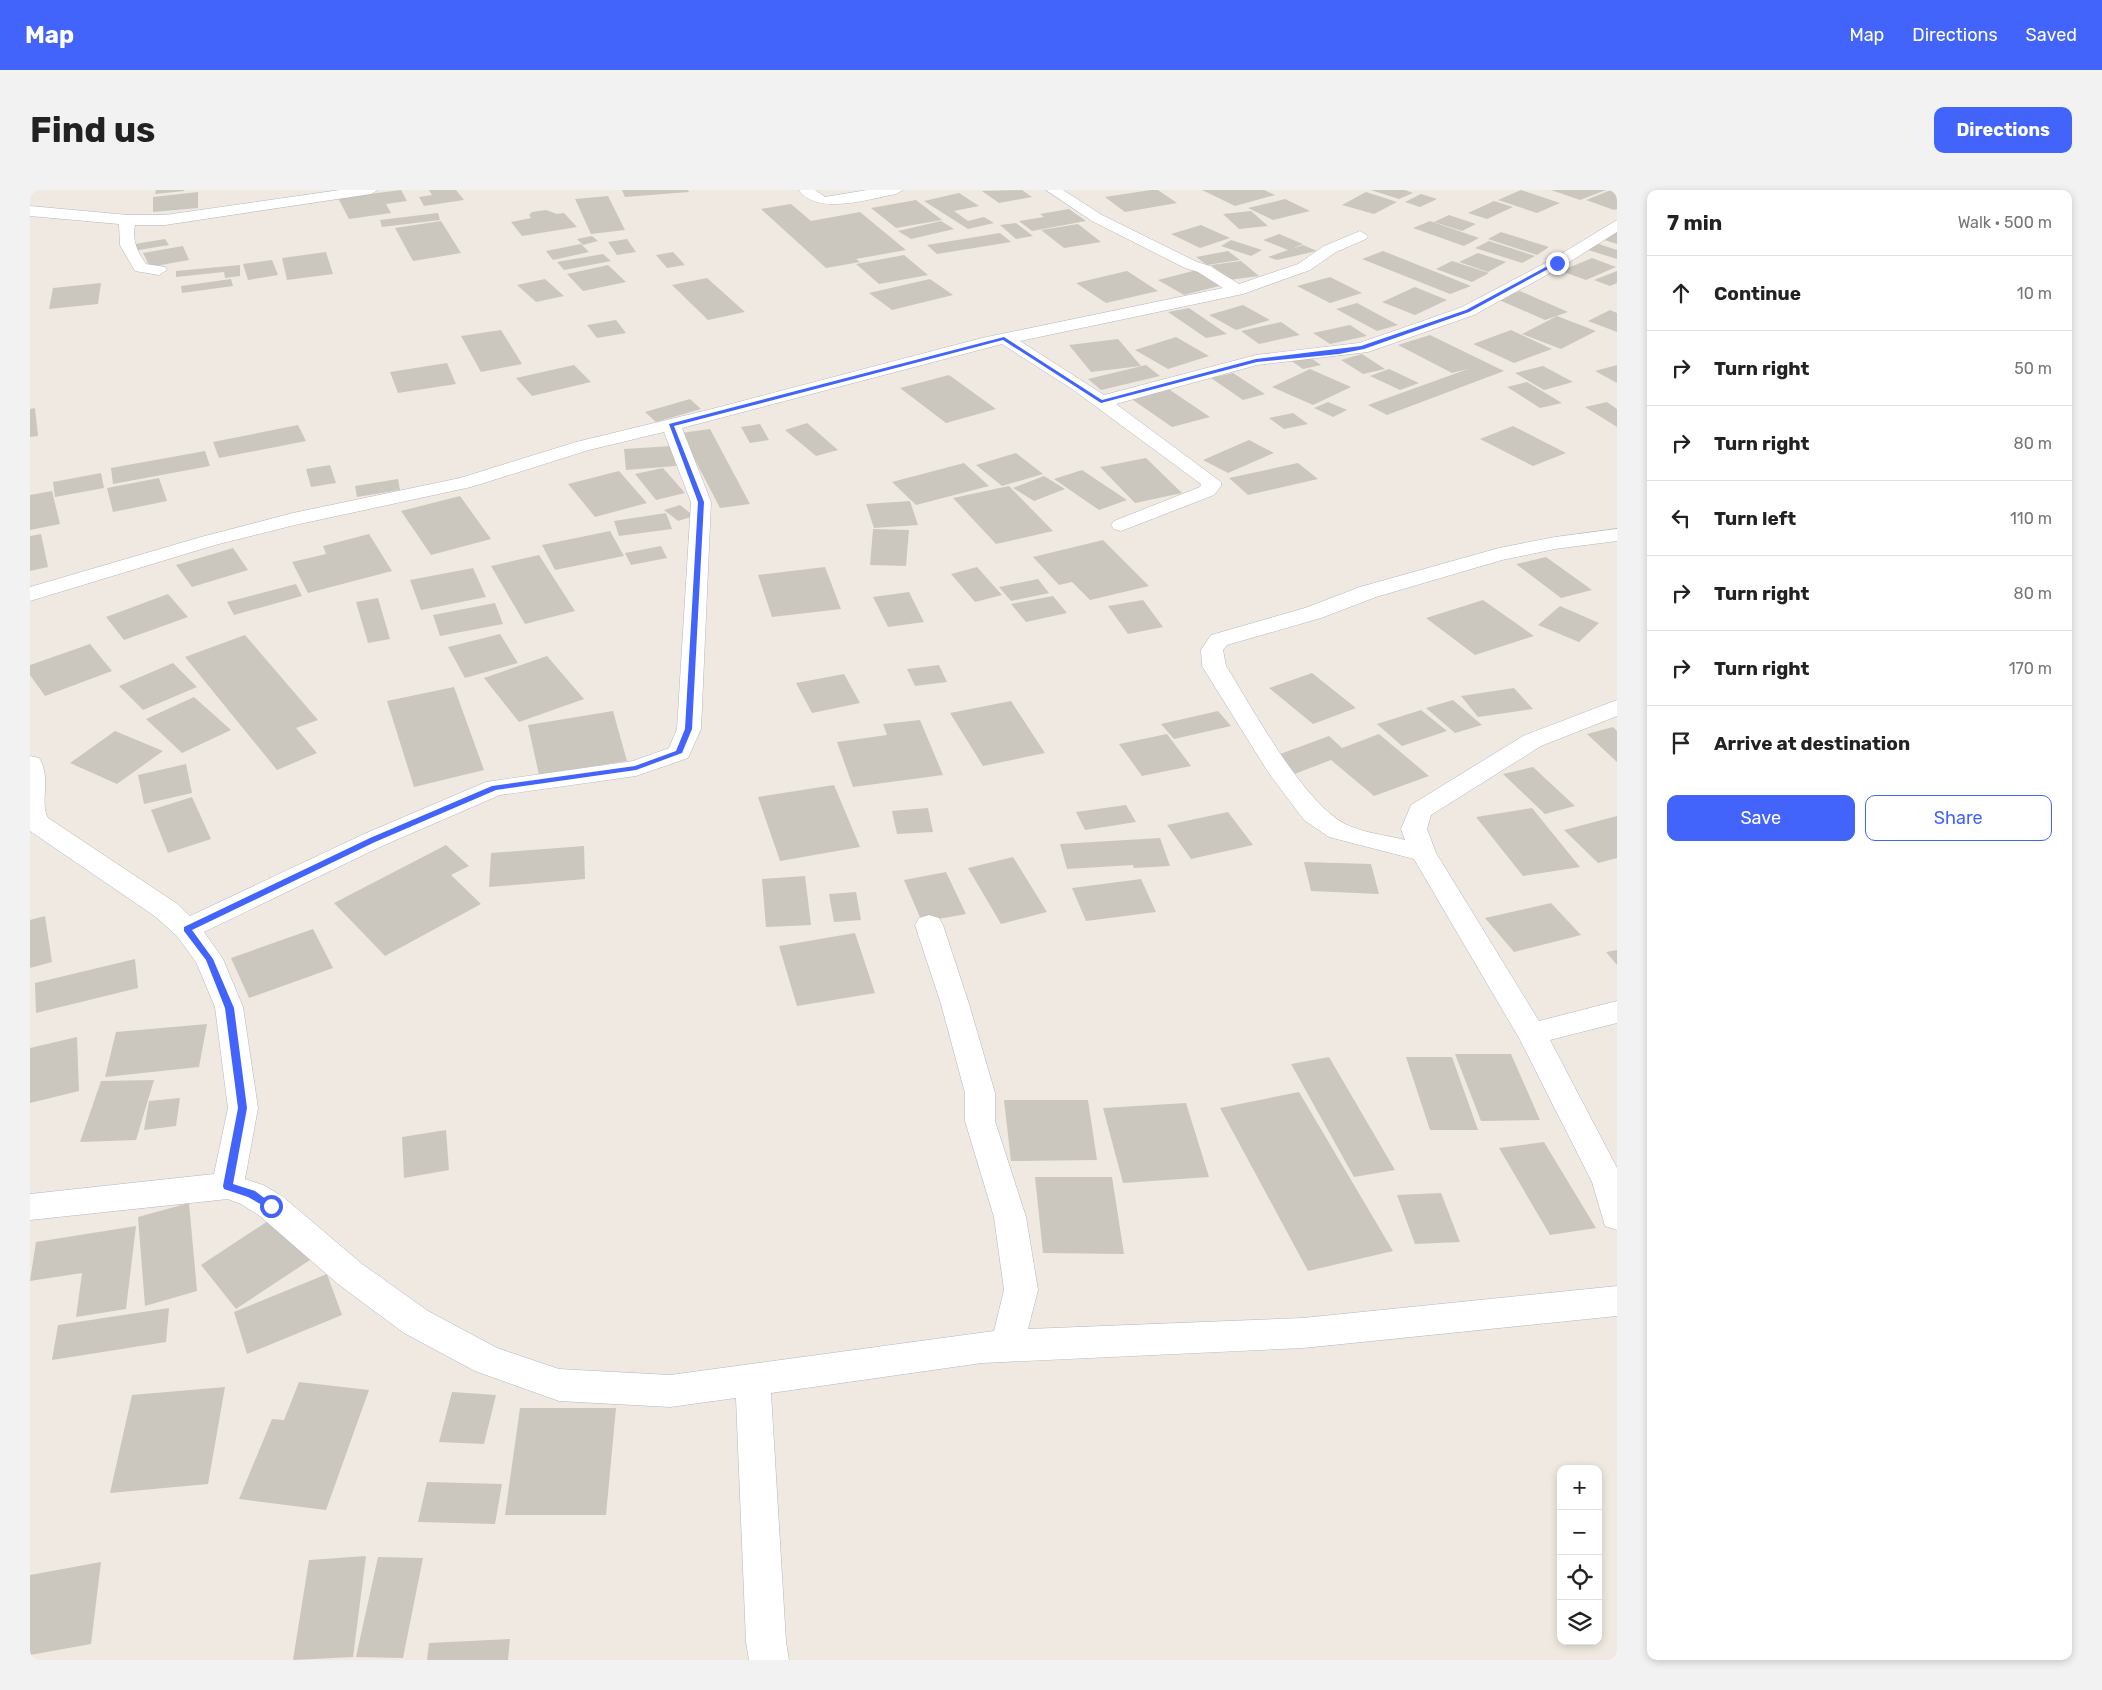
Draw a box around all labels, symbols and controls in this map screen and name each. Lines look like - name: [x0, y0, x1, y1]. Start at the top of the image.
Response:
- text: Map: [25, 21, 74, 49]
- text: Map: [1849, 24, 1884, 46]
- text: Directions: [1912, 24, 1998, 46]
- text: Saved: [2026, 24, 2077, 46]
- button: Directions: [1934, 107, 2072, 153]
- text: Find us: [30, 109, 155, 151]
- text: 7 min: [1667, 210, 1722, 235]
- text: Walk · 500 m: [1958, 213, 2052, 232]
- route end: [1546, 252, 1569, 275]
- icon: ahead: [1667, 279, 1695, 307]
- text: Continue: [1714, 282, 1801, 305]
- text: 10 m: [2017, 284, 2052, 303]
- icon: right: [1667, 354, 1695, 382]
- text: Turn right: [1714, 357, 1809, 380]
- text: 50 m: [2014, 359, 2052, 378]
- icon: right: [1667, 429, 1695, 457]
- text: Turn right: [1714, 432, 1809, 455]
- text: 80 m: [2014, 434, 2052, 453]
- icon: left: [1667, 504, 1695, 532]
- text: Turn left: [1714, 507, 1796, 530]
- text: 110 m: [2010, 509, 2052, 528]
- icon: right: [1667, 579, 1695, 607]
- text: Turn right: [1714, 582, 1809, 605]
- text: 80 m: [2014, 584, 2052, 603]
- icon: right: [1667, 654, 1695, 682]
- text: Turn right: [1714, 657, 1809, 680]
- text: 170 m: [2009, 659, 2052, 678]
- icon: arrive: [1667, 729, 1695, 757]
- text: Arrive at destination: [1714, 732, 1910, 755]
- button: Save: [1667, 795, 1855, 841]
- button: Share: [1865, 795, 2052, 841]
- route start: [260, 1195, 283, 1218]
- map controls: [1557, 1465, 1602, 1645]
- button: +: [1557, 1465, 1602, 1510]
- button: −: [1557, 1510, 1602, 1555]
- button: locate: [1557, 1555, 1602, 1600]
- button: layers: [1557, 1600, 1602, 1645]

